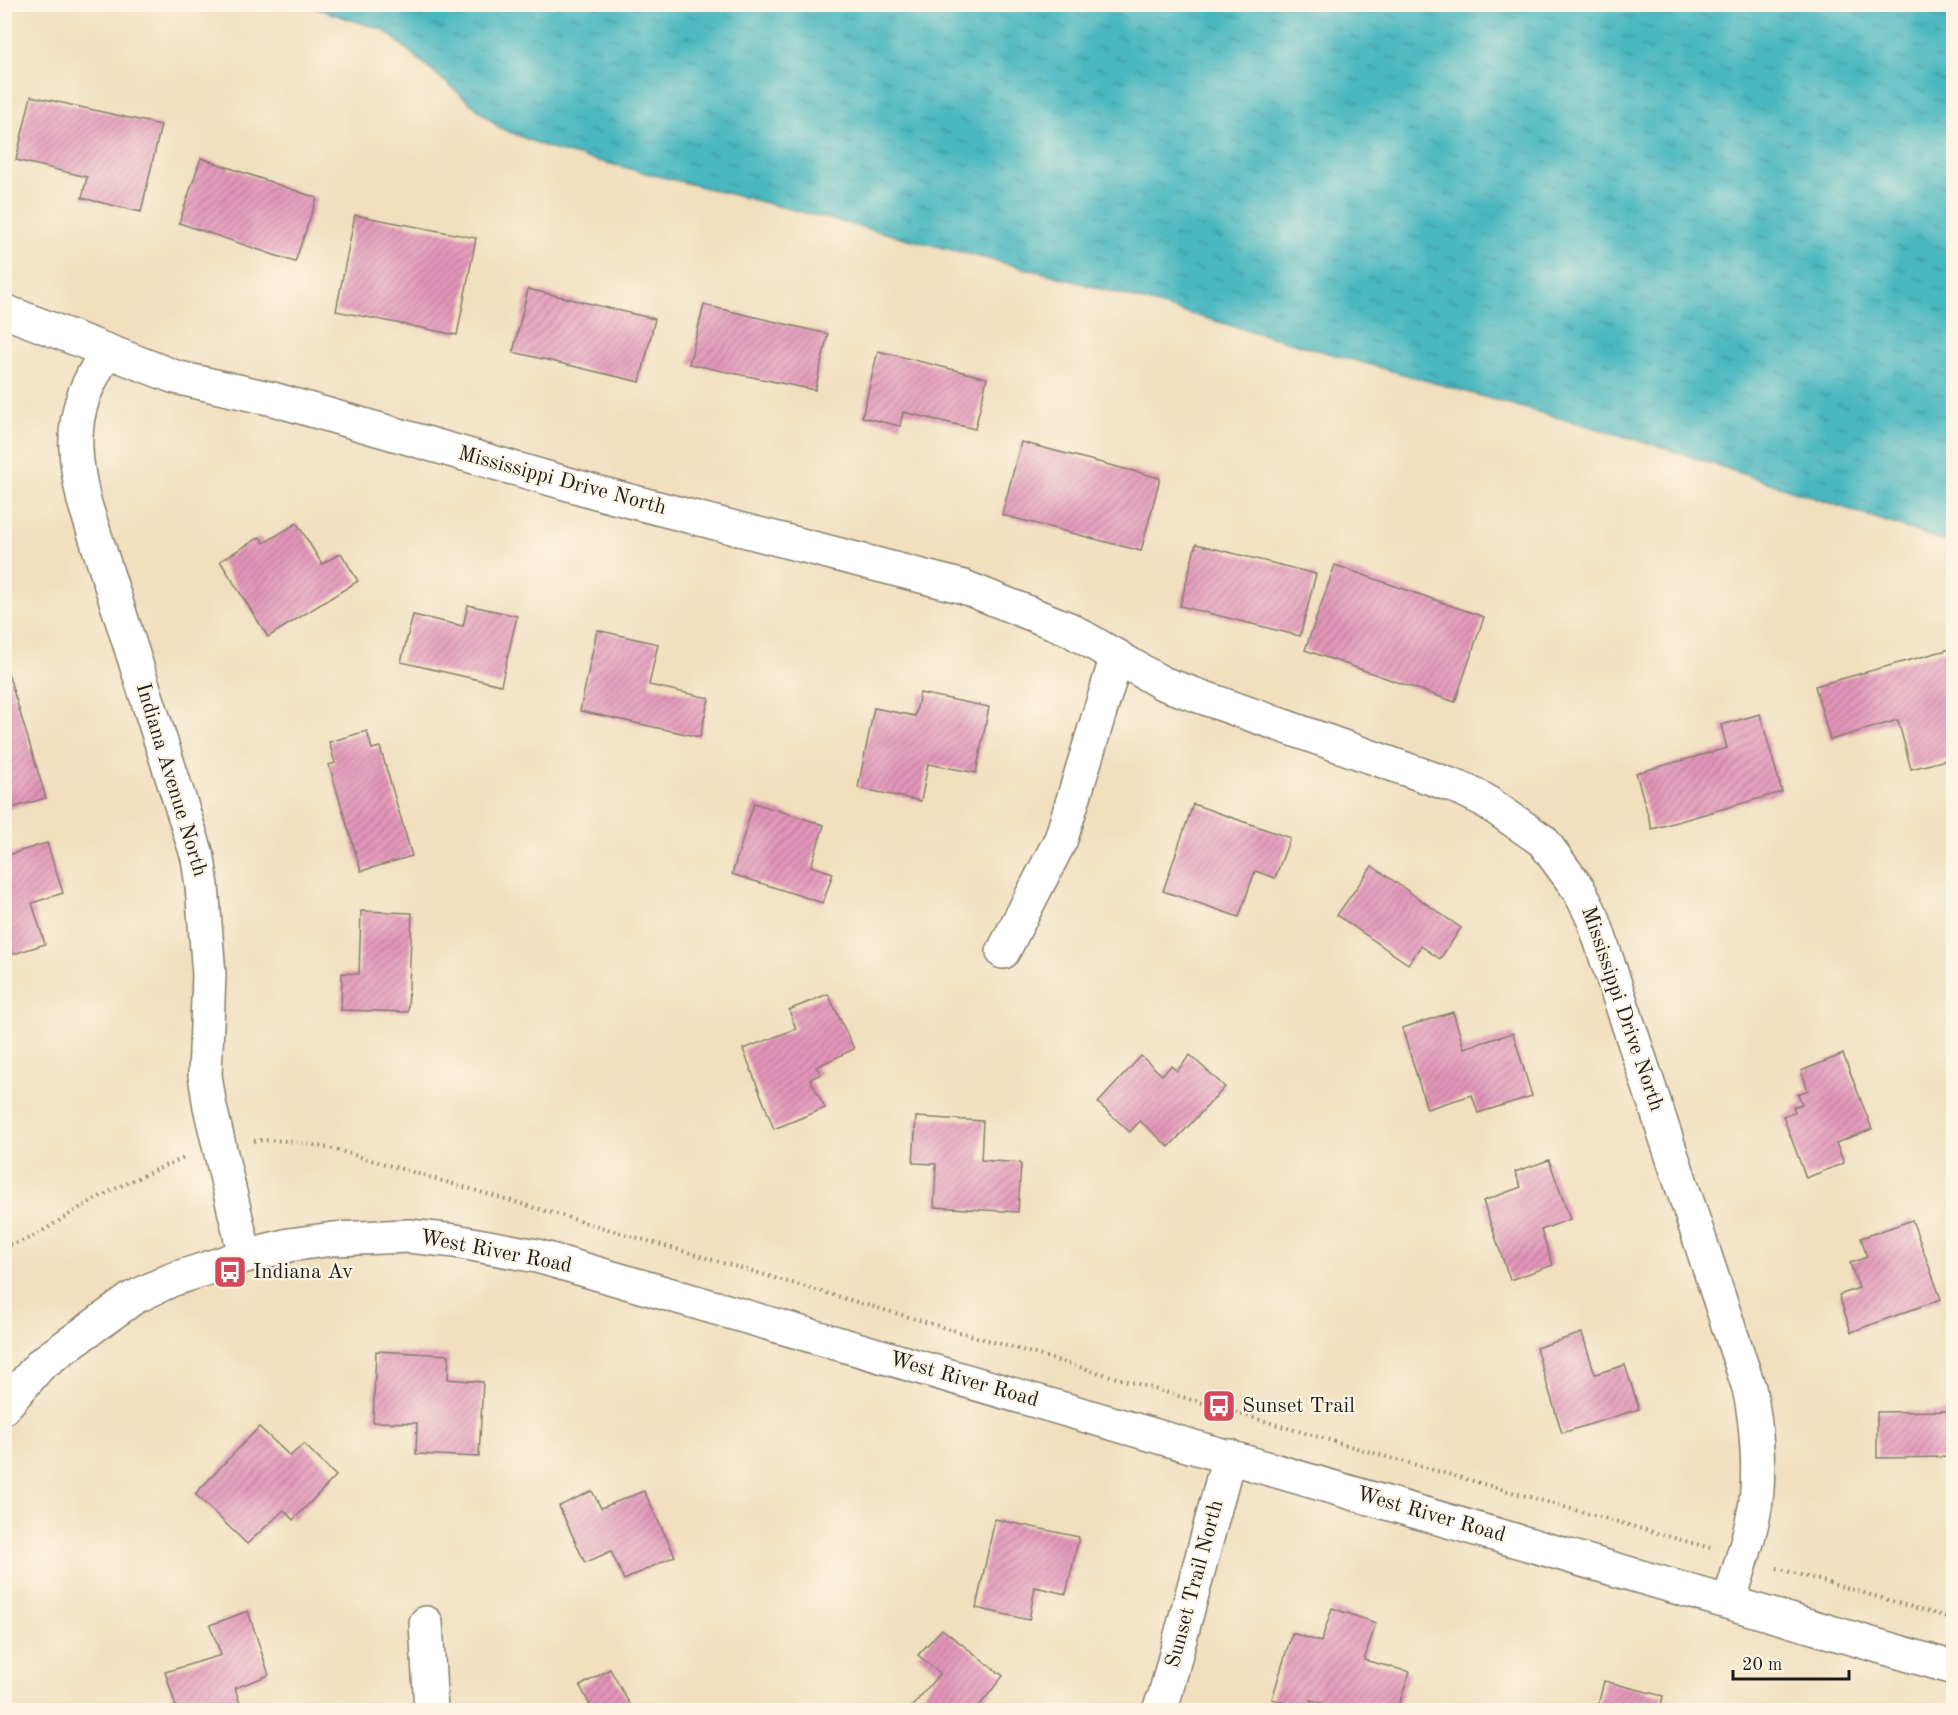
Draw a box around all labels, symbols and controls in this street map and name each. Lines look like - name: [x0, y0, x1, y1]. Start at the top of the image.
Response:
- street label: Mississippi Drive North: [456, 443, 668, 519]
- street label: Indiana Avenue North: [132, 681, 210, 879]
- street label: Mississippi Drive North: [1577, 904, 1667, 1114]
- street label: West River Road: [418, 1227, 574, 1277]
- bus stop icon: Indiana Av: [212, 1254, 248, 1290]
- place label: Indiana Av: [253, 1262, 353, 1283]
- street label: West River Road: [887, 1349, 1041, 1411]
- bus stop icon: Sunset Trail: [1201, 1388, 1237, 1424]
- place label: Sunset Trail: [1242, 1396, 1355, 1417]
- street label: West River Road: [1354, 1484, 1508, 1546]
- street label: Sunset Trail North: [1163, 1498, 1227, 1670]
- scale bar: [1733, 1643, 1848, 1681]
- text: 20 m: [1742, 1656, 1782, 1674]

